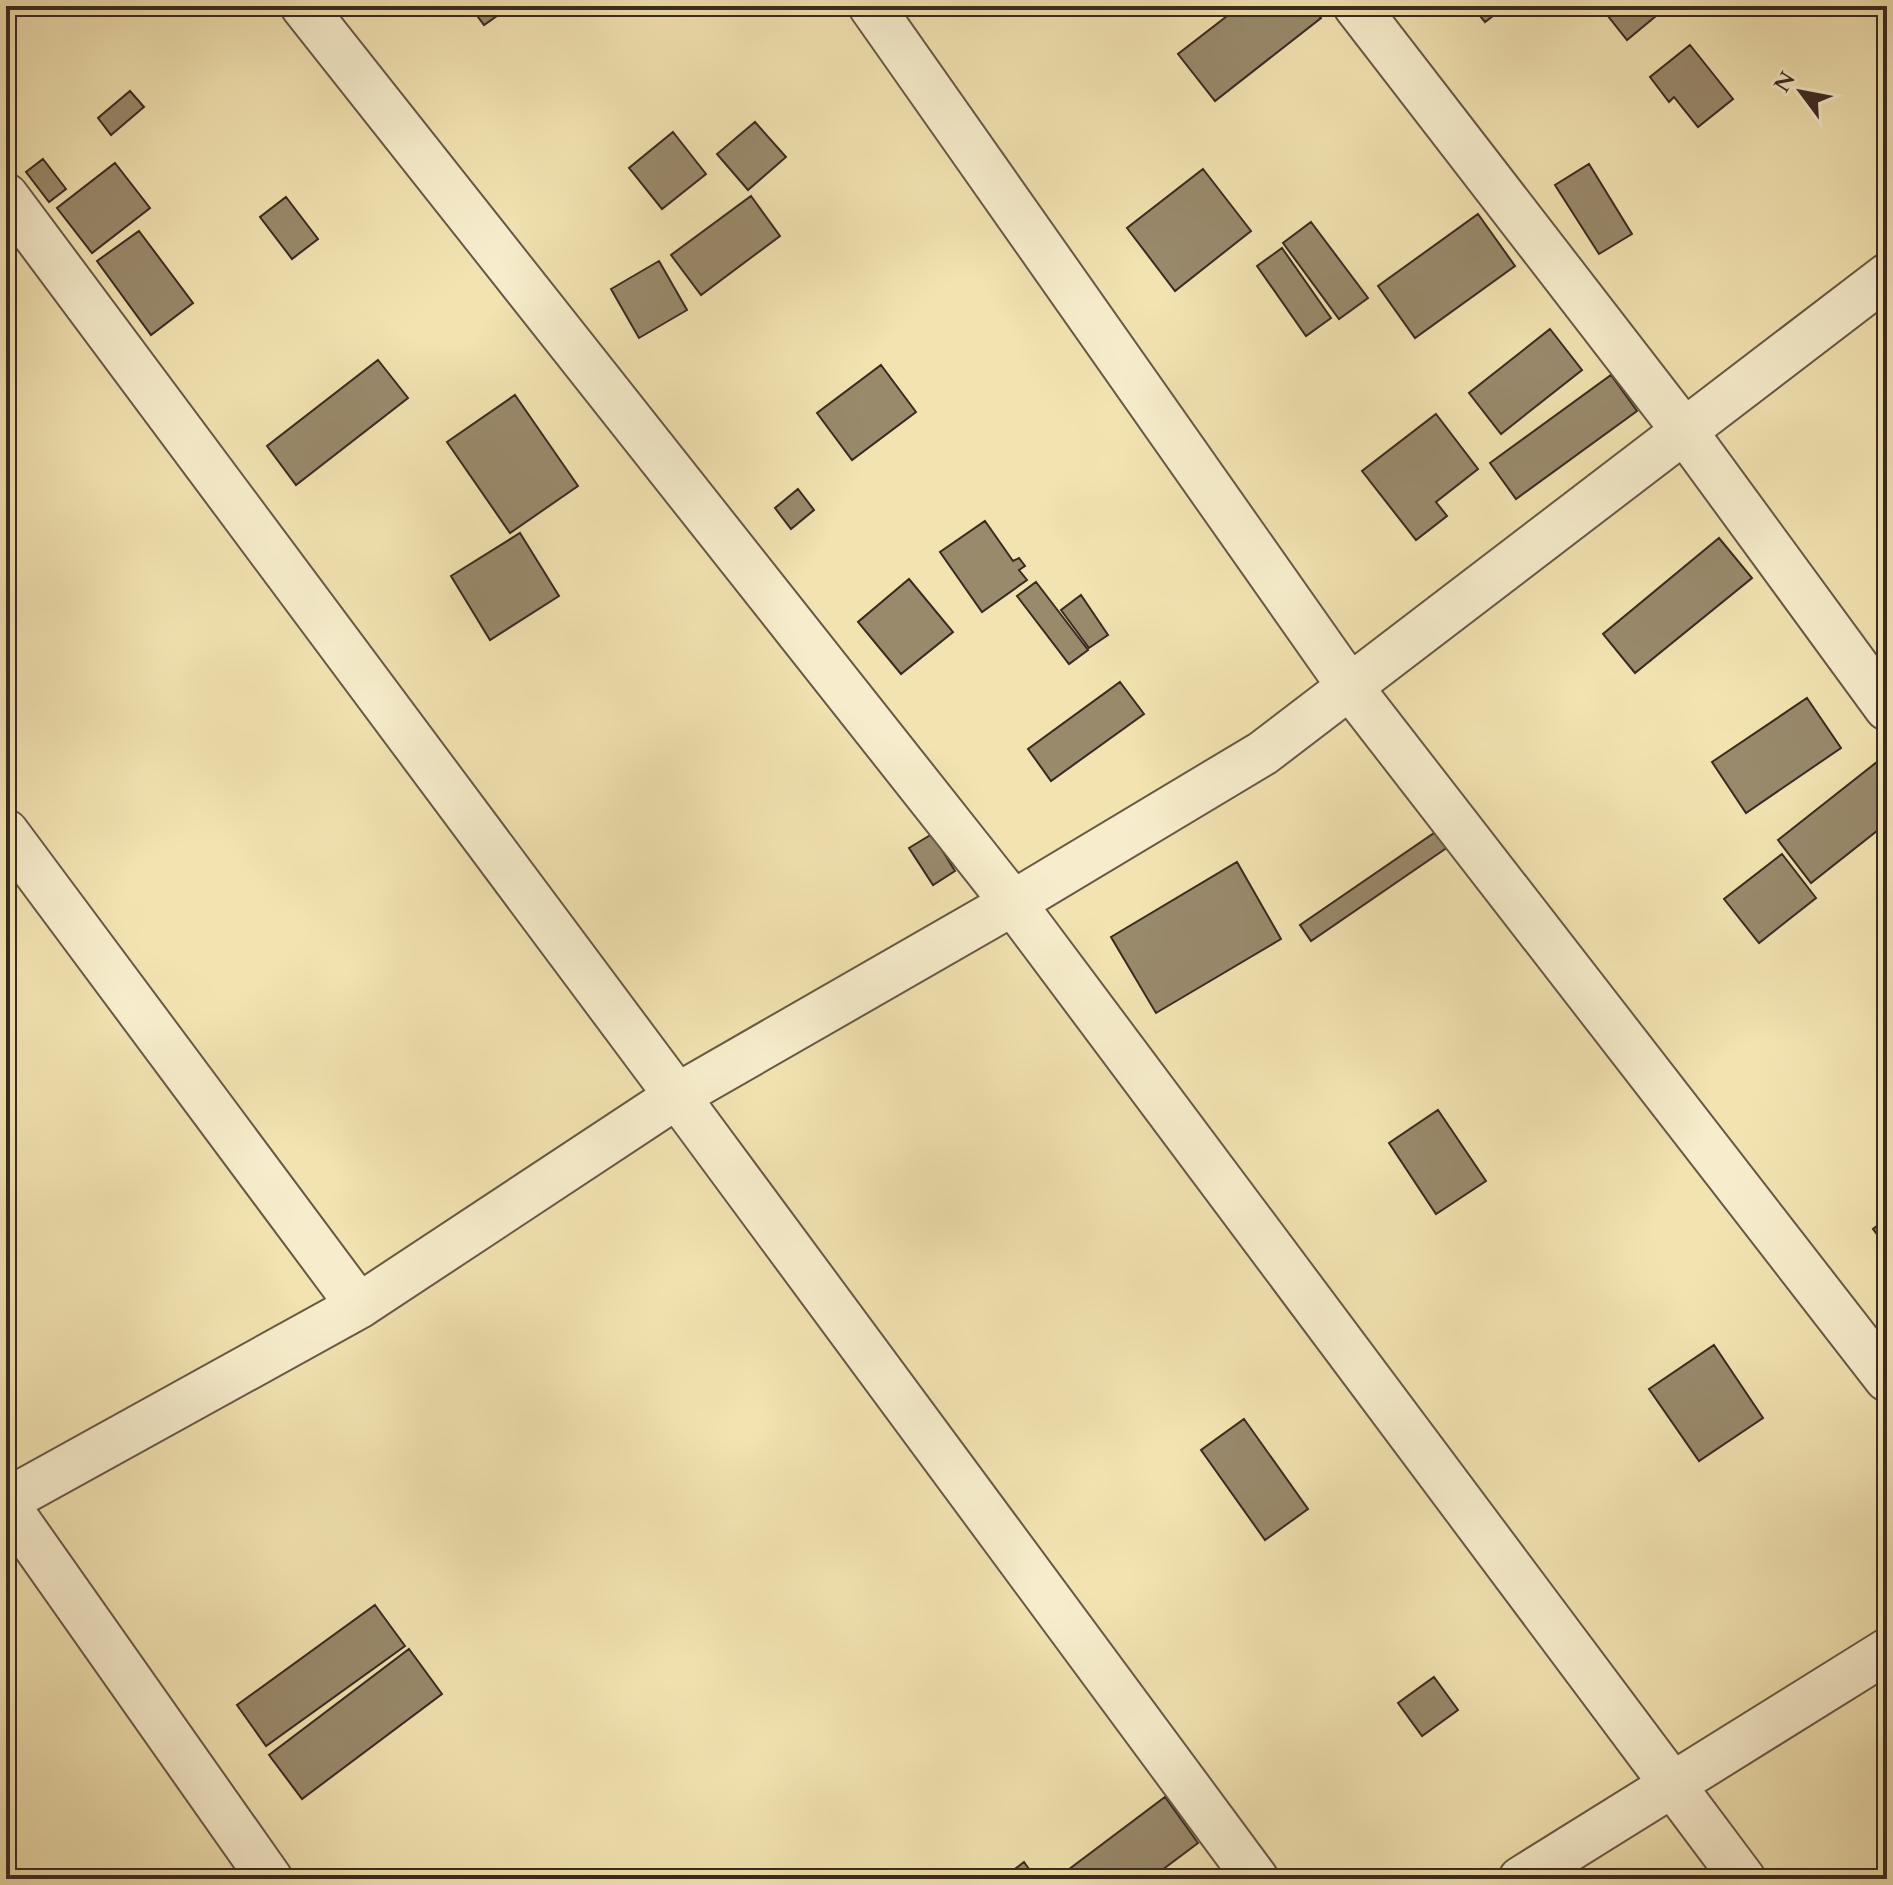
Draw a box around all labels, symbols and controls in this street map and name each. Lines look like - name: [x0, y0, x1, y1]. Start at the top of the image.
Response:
- north arrow: [1761, 52, 1841, 132]
- text: N: [1767, 66, 1803, 98]

